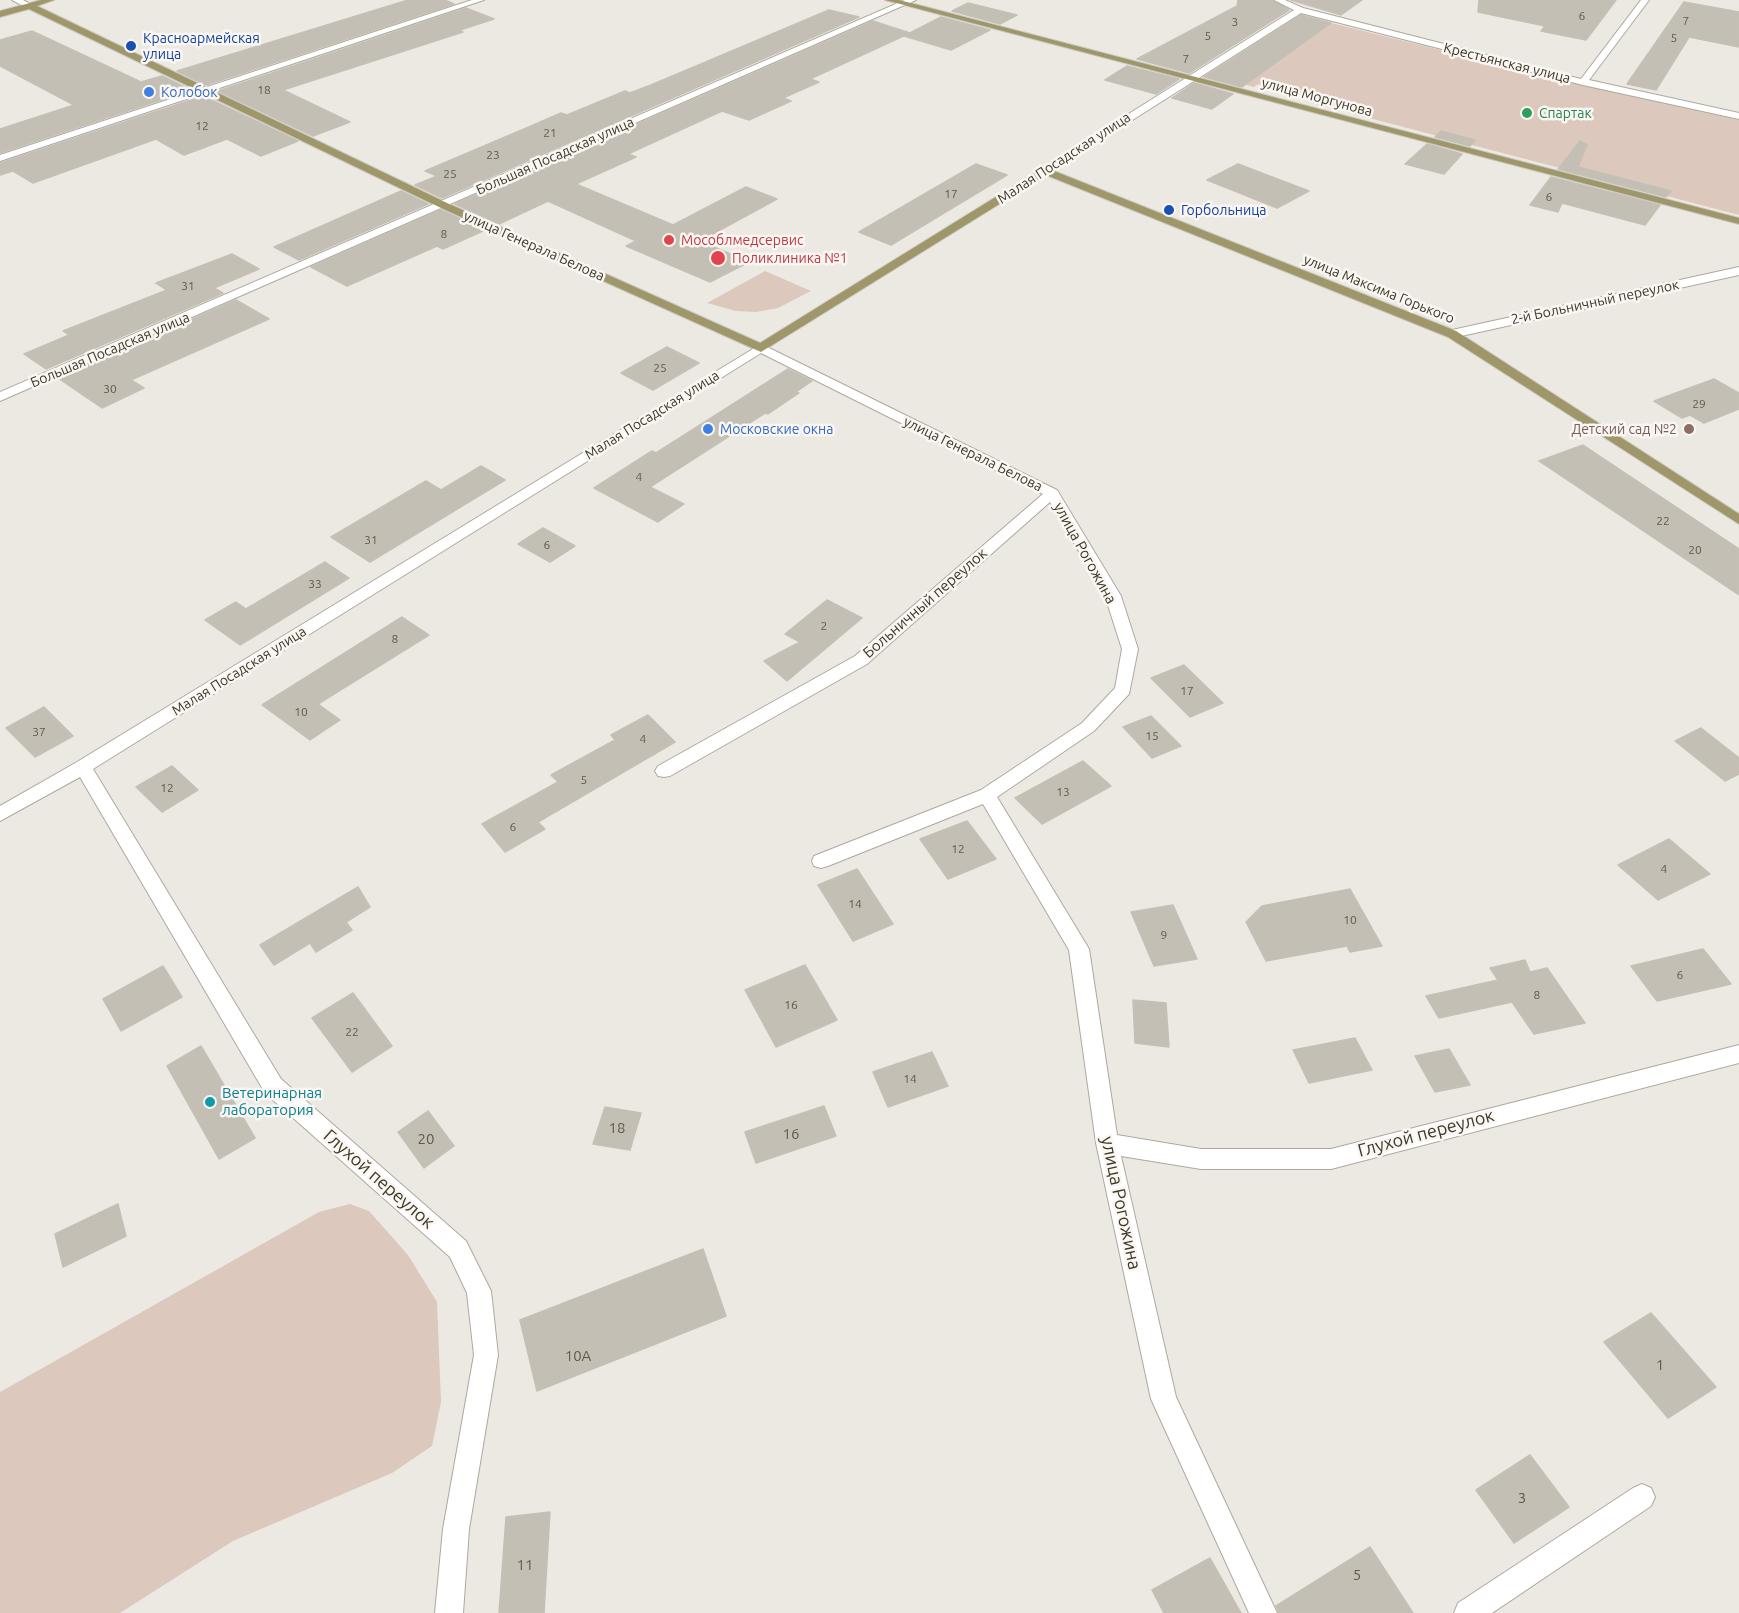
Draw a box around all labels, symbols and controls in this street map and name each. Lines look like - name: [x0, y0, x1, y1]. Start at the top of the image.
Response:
- house number: 6: [1579, 9, 1585, 23]
- house number: 7: [1683, 14, 1689, 28]
- house number: 3: [1232, 15, 1238, 29]
- house number: 5: [1205, 29, 1211, 43]
- place label: Красноармейская улица: [143, 30, 260, 62]
- house number: 5: [1671, 31, 1677, 45]
- marker: Красноармейская улица: [124, 39, 138, 53]
- street label: Крестьянская улица: [1442, 39, 1572, 87]
- house number: 7: [1183, 52, 1189, 66]
- street label: улица Моргунова: [1260, 74, 1374, 120]
- house number: 18: [257, 83, 271, 97]
- place label: Колобок: [161, 84, 218, 100]
- marker: Колобок: [142, 85, 156, 99]
- place label: Спартак: [1539, 105, 1592, 121]
- marker: Спартак: [1520, 106, 1534, 120]
- street label: Малая Посадская улица: [994, 109, 1134, 207]
- street label: Большая Посадская улица: [473, 113, 637, 199]
- house number: 12: [195, 119, 209, 133]
- house number: 21: [543, 126, 557, 140]
- house number: 23: [486, 148, 500, 162]
- house number: 25: [443, 167, 457, 181]
- house number: 17: [944, 187, 958, 201]
- house number: 6: [1546, 190, 1552, 204]
- place label: Горбольница: [1181, 202, 1267, 218]
- marker: Горбольница: [1162, 203, 1176, 217]
- street label: улица Генерала Белова: [461, 207, 607, 285]
- house number: 8: [441, 227, 447, 241]
- place label: Мособлмедсервис: [681, 232, 803, 248]
- marker: Мособлмедсервис: [662, 233, 676, 247]
- marker: Поликлиника №1: [709, 249, 727, 267]
- place label: Поликлиника №1: [732, 250, 848, 266]
- street label: улица Максима Горького: [1301, 251, 1457, 327]
- street label: 2-й Больничный переулок: [1509, 276, 1681, 328]
- house number: 31: [181, 279, 195, 293]
- street label: Большая Посадская улица: [28, 309, 192, 391]
- house number: 25: [653, 361, 667, 375]
- street label: Малая Посадская улица: [582, 367, 722, 463]
- house number: 30: [103, 382, 117, 396]
- house number: 29: [1692, 397, 1706, 411]
- street label: улица Генерала Белова: [901, 413, 1045, 495]
- place label: Московские окна: [720, 421, 833, 437]
- place label: Детский сад №2: [1571, 421, 1677, 437]
- marker: Московские окна: [701, 422, 715, 436]
- marker: Детский сад №2: [1682, 422, 1696, 436]
- house number: 4: [636, 470, 642, 484]
- street label: улица Рогожина: [1050, 499, 1120, 607]
- house number: 22: [1656, 514, 1670, 528]
- house number: 31: [364, 533, 378, 547]
- house number: 6: [544, 538, 550, 552]
- house number: 20: [1688, 543, 1702, 557]
- street label: Больничный переулок: [859, 544, 991, 662]
- house number: 33: [308, 577, 322, 591]
- house number: 2: [821, 619, 827, 633]
- street label: Малая Посадская улица: [169, 623, 309, 719]
- house number: 8: [392, 632, 398, 646]
- house number: 17: [1180, 684, 1194, 698]
- house number: 10: [294, 705, 308, 719]
- house number: 37: [32, 725, 46, 739]
- house number: 15: [1145, 729, 1159, 743]
- house number: 4: [640, 732, 646, 746]
- house number: 5: [581, 773, 587, 787]
- house number: 12: [160, 781, 174, 795]
- house number: 13: [1056, 785, 1070, 799]
- house number: 6: [510, 820, 516, 834]
- house number: 12: [951, 842, 965, 856]
- house number: 4: [1661, 862, 1667, 876]
- house number: 14: [848, 897, 862, 911]
- house number: 10: [1343, 913, 1357, 927]
- house number: 9: [1161, 928, 1167, 942]
- house number: 6: [1677, 968, 1683, 982]
- house number: 8: [1534, 988, 1540, 1002]
- house number: 16: [784, 998, 798, 1012]
- house number: 22: [345, 1025, 359, 1039]
- house number: 14: [903, 1072, 917, 1086]
- place label: Ветеринарная лаборатория: [222, 1084, 322, 1119]
- marker: Ветеринарная лаборатория: [203, 1095, 217, 1109]
- street label: Глухой переулок: [1355, 1104, 1497, 1162]
- house number: 18: [609, 1119, 625, 1137]
- street label: Глухой переулок: [319, 1125, 439, 1233]
- house number: 16: [783, 1125, 799, 1143]
- house number: 20: [418, 1130, 434, 1148]
- street label: улица Рогожина: [1096, 1134, 1146, 1272]
- house number: 10А: [565, 1347, 591, 1365]
- house number: 1: [1656, 1356, 1664, 1374]
- house number: 3: [1518, 1489, 1526, 1507]
- house number: 11: [517, 1556, 533, 1574]
- house number: 5: [1353, 1566, 1361, 1584]

